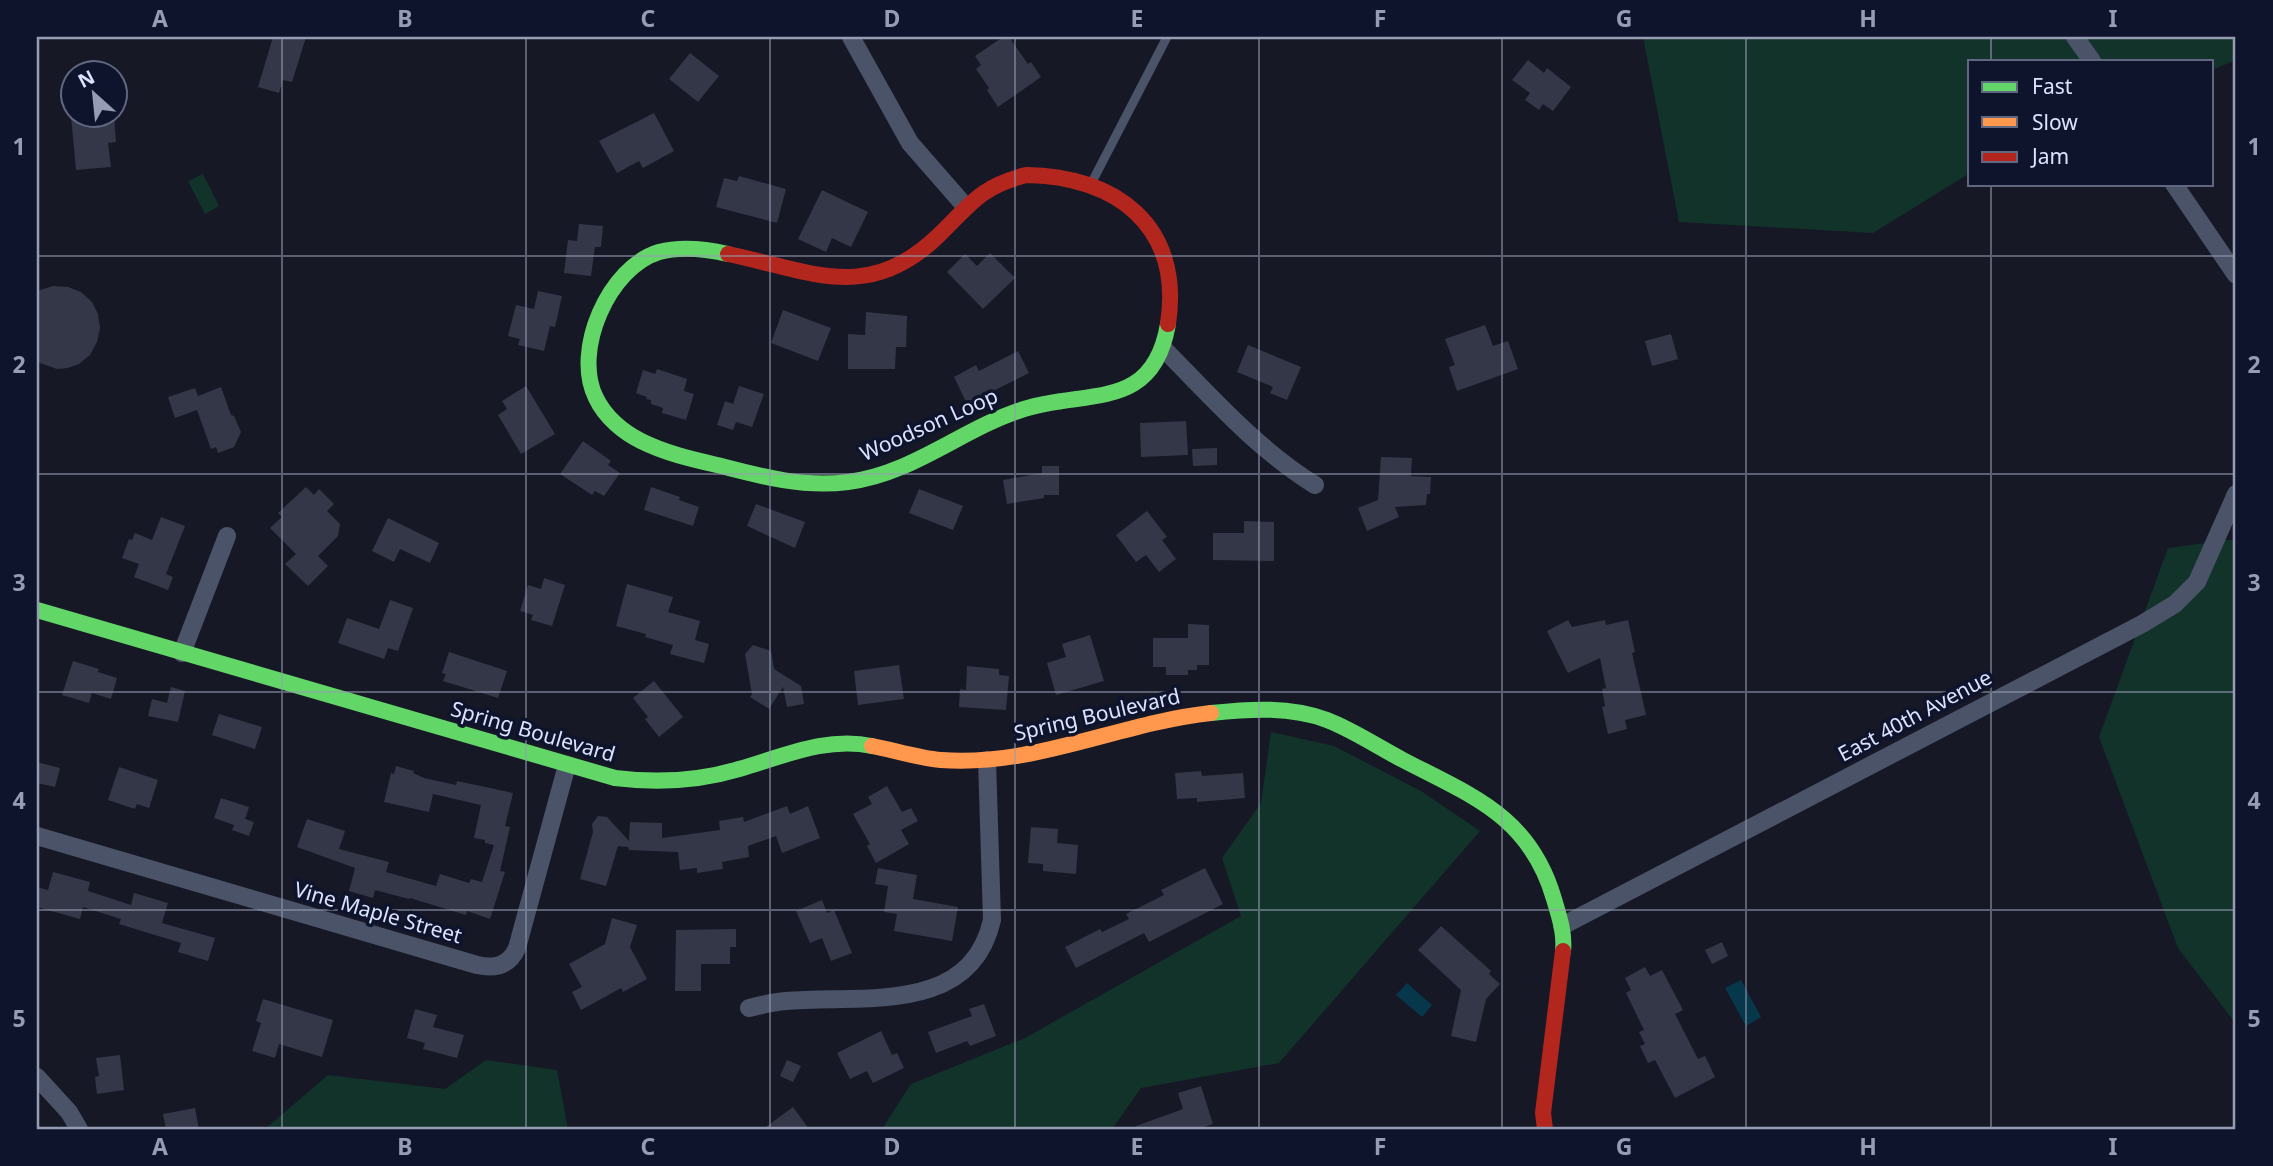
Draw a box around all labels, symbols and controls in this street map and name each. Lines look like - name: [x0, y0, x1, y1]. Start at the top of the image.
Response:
- text: A: [152, 2, 168, 34]
- text: B: [397, 2, 413, 34]
- text: C: [641, 2, 656, 34]
- text: D: [884, 2, 900, 34]
- text: E: [1131, 2, 1143, 34]
- text: F: [1374, 2, 1386, 34]
- text: G: [1616, 2, 1632, 34]
- text: H: [1859, 2, 1877, 34]
- text: I: [2109, 2, 2118, 34]
- north arrow: [60, 60, 130, 130]
- legend: [1968, 60, 2214, 186]
- text: N: [73, 64, 99, 94]
- text: Fast: [2032, 72, 2073, 100]
- text: Slow: [2032, 108, 2078, 136]
- text: 1: [12, 130, 26, 162]
- text: 1: [2247, 130, 2261, 162]
- text: Jam: [2030, 142, 2069, 170]
- text: 2: [12, 348, 26, 380]
- text: 2: [2247, 348, 2261, 380]
- street label: Woodson Loop: [855, 381, 1002, 467]
- text: 3: [12, 566, 26, 598]
- text: 3: [2247, 566, 2261, 598]
- street label: East 40th Avenue: [1833, 663, 1996, 767]
- street label: Spring Boulevard: [1011, 681, 1183, 747]
- street label: Spring Boulevard: [448, 694, 619, 768]
- text: 4: [12, 784, 26, 816]
- text: 4: [2247, 784, 2261, 816]
- street label: Vine Maple Street: [291, 875, 466, 950]
- text: 5: [12, 1002, 26, 1034]
- text: 5: [2247, 1002, 2261, 1034]
- text: A: [152, 1130, 168, 1162]
- text: B: [397, 1130, 413, 1162]
- text: C: [641, 1130, 656, 1162]
- text: D: [884, 1130, 900, 1162]
- text: E: [1131, 1130, 1143, 1162]
- text: F: [1374, 1130, 1386, 1162]
- text: G: [1616, 1130, 1632, 1162]
- text: H: [1859, 1130, 1877, 1162]
- text: I: [2109, 1130, 2118, 1162]

